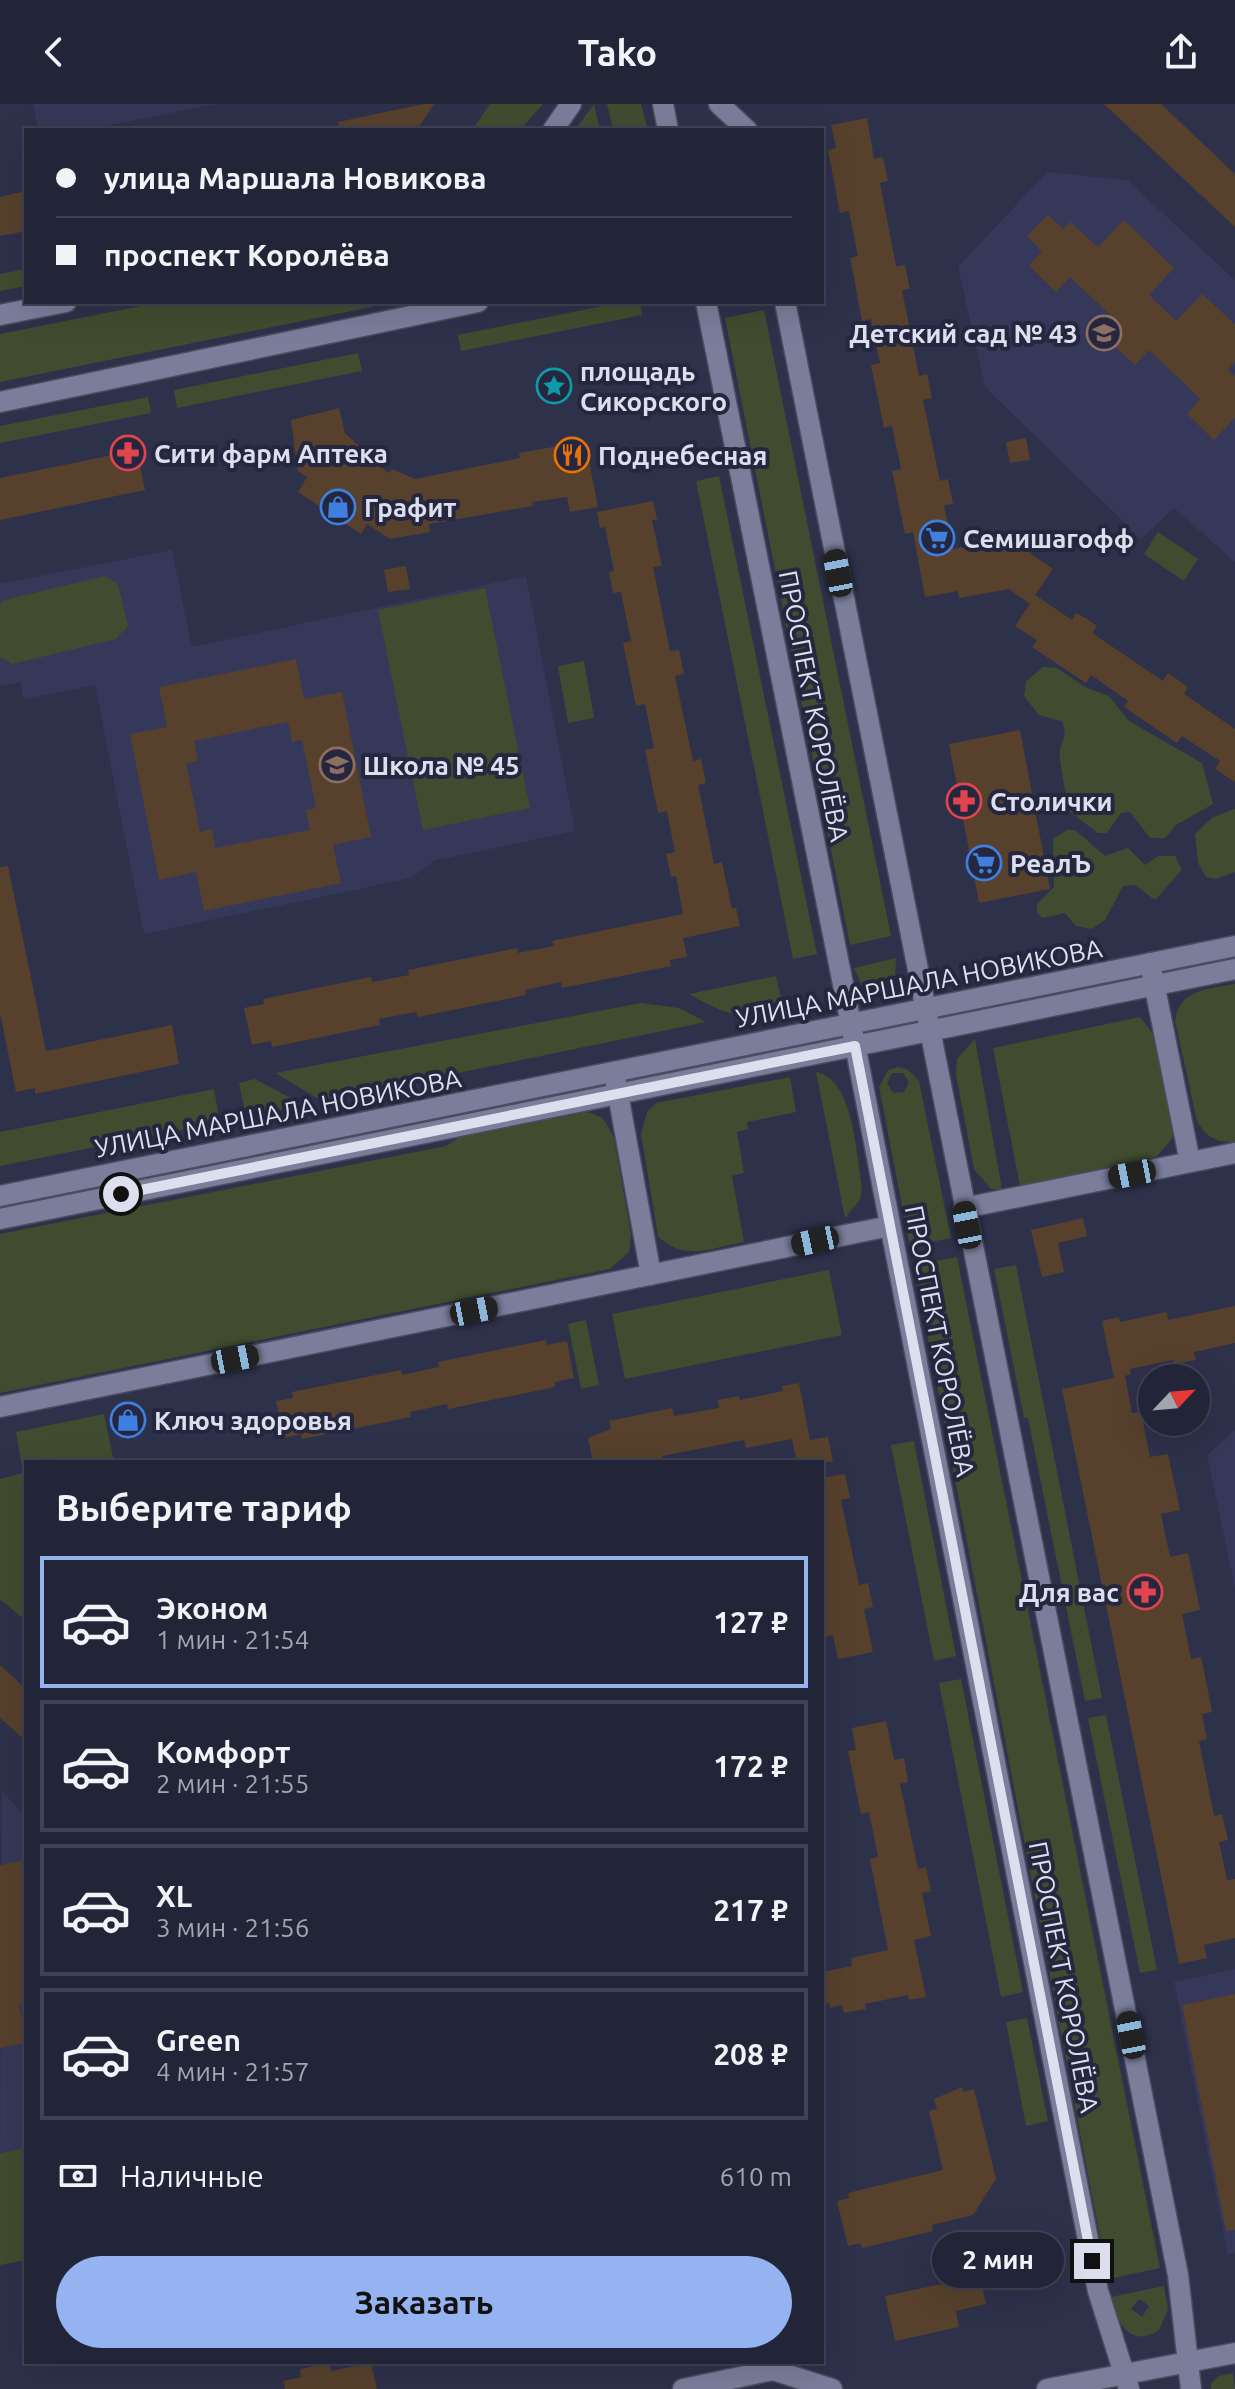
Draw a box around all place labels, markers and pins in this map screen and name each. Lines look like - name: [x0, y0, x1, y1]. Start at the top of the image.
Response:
- school or university icon: Детский сад № 43: [1085, 314, 1123, 352]
- place label: Детский сад № 43: [849, 319, 1078, 348]
- place label: площадь Сикорского: [580, 357, 727, 416]
- place icon: площадь Сикорского: [535, 367, 573, 405]
- pharmacy icon: Сити фарм Аптека: [109, 434, 147, 472]
- restaurant icon: Поднебесная: [553, 436, 591, 474]
- place label: Сити фарм Аптека: [154, 439, 388, 468]
- place label: Поднебесная: [598, 441, 767, 470]
- shop icon: Графит: [319, 488, 357, 526]
- place label: Графит: [364, 493, 456, 522]
- supermarket icon: Семишагофф: [918, 519, 956, 557]
- place label: Семишагофф: [963, 524, 1134, 553]
- school or university icon: Школа № 45: [318, 746, 356, 784]
- place label: Школа № 45: [363, 751, 520, 780]
- pharmacy icon: Столички: [945, 782, 983, 820]
- place label: Столички: [990, 787, 1112, 816]
- supermarket icon: РеалЪ: [965, 844, 1003, 882]
- place label: РеалЪ: [1010, 849, 1091, 878]
- shop icon: Ключ здоровья: [109, 1401, 147, 1439]
- place label: Ключ здоровья: [154, 1406, 352, 1435]
- pharmacy icon: Для вас: [1126, 1573, 1164, 1611]
- place label: Для вас: [1019, 1578, 1119, 1607]

